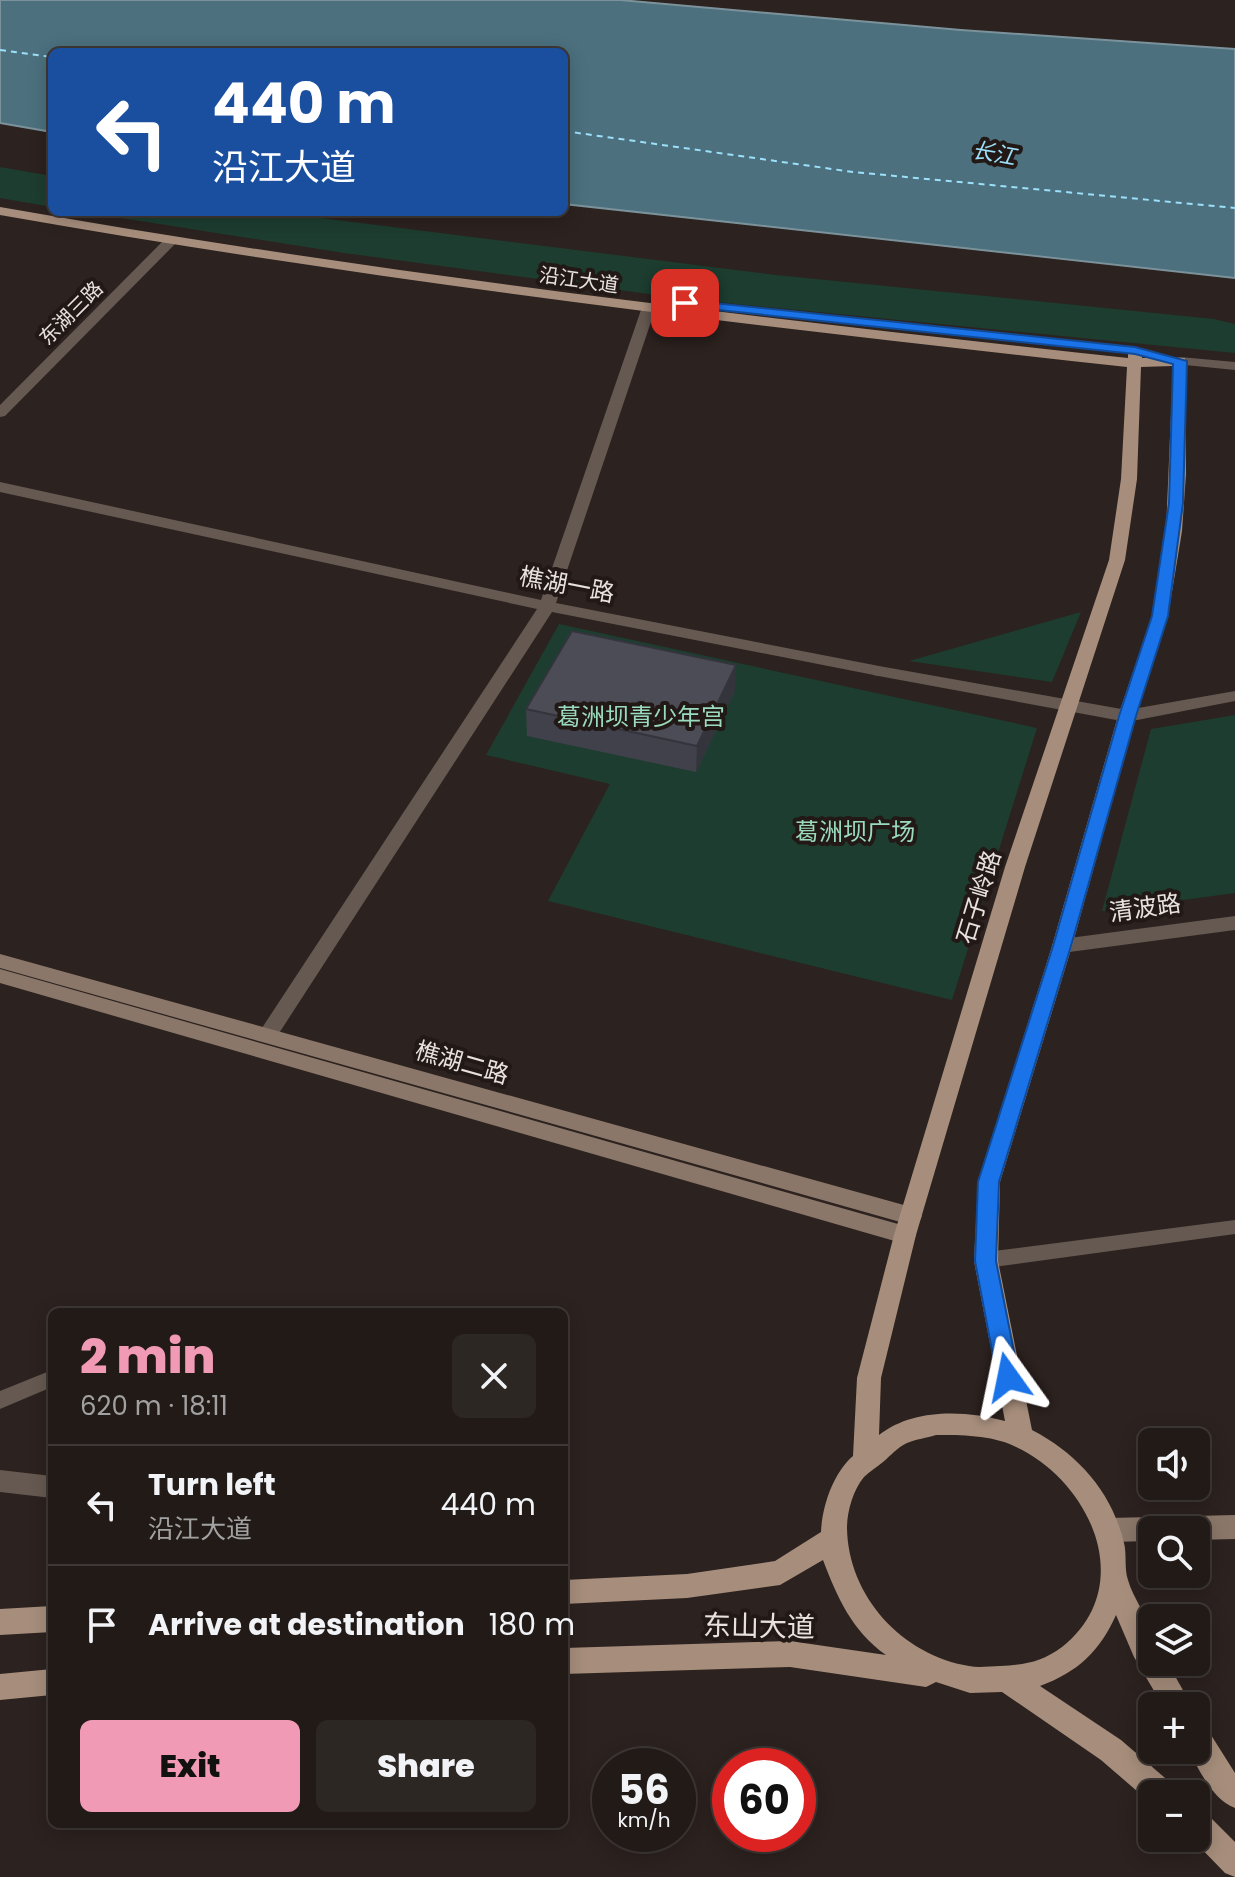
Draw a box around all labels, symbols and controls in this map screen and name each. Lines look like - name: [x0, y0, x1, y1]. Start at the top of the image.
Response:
- text: 440 m: [212, 64, 396, 143]
- icon: left: [80, 80, 184, 184]
- water label: 长江: [970, 134, 1020, 173]
- text: 沿江大道: [212, 142, 356, 193]
- street label: 沿江大道: [537, 261, 621, 299]
- pin: [651, 269, 719, 337]
- street label: 东湖三路: [33, 275, 109, 351]
- icon: arrive: [663, 281, 707, 325]
- street label: 樵湖一路: [517, 559, 617, 610]
- park label: 葛洲坝青少年宫: [557, 700, 725, 733]
- park label: 葛洲坝广场: [795, 815, 915, 848]
- street label: 石子岭路: [949, 846, 1008, 948]
- street label: 清波路: [1107, 886, 1183, 929]
- street label: 樵湖二路: [411, 1033, 513, 1092]
- text: 2 min: [80, 1323, 215, 1390]
- button: close: [452, 1334, 536, 1418]
- position arrow: [966, 1335, 1050, 1419]
- text: 620 m · 18:11: [80, 1388, 228, 1424]
- map controls: [1138, 1428, 1210, 1852]
- button: sound: [1138, 1428, 1210, 1500]
- text: Turn left: [148, 1463, 276, 1506]
- icon: left: [80, 1483, 124, 1527]
- text: 440 m: [441, 1483, 536, 1526]
- text: 沿江大道: [148, 1511, 252, 1547]
- button: search: [1138, 1516, 1210, 1588]
- icon: arrive: [80, 1603, 124, 1647]
- text: Arrive at destination: [148, 1603, 465, 1646]
- text: 180 m: [489, 1603, 575, 1646]
- button: layers: [1138, 1604, 1210, 1676]
- street label: 东山大道: [703, 1606, 815, 1647]
- button: +: [1138, 1692, 1210, 1764]
- button: Exit: [80, 1720, 300, 1812]
- button: Share: [316, 1720, 536, 1812]
- speed limit sign: 60: [712, 1748, 816, 1852]
- text: 56: [618, 1762, 670, 1818]
- button: −: [1138, 1780, 1210, 1852]
- text: km/h: [617, 1806, 671, 1834]

